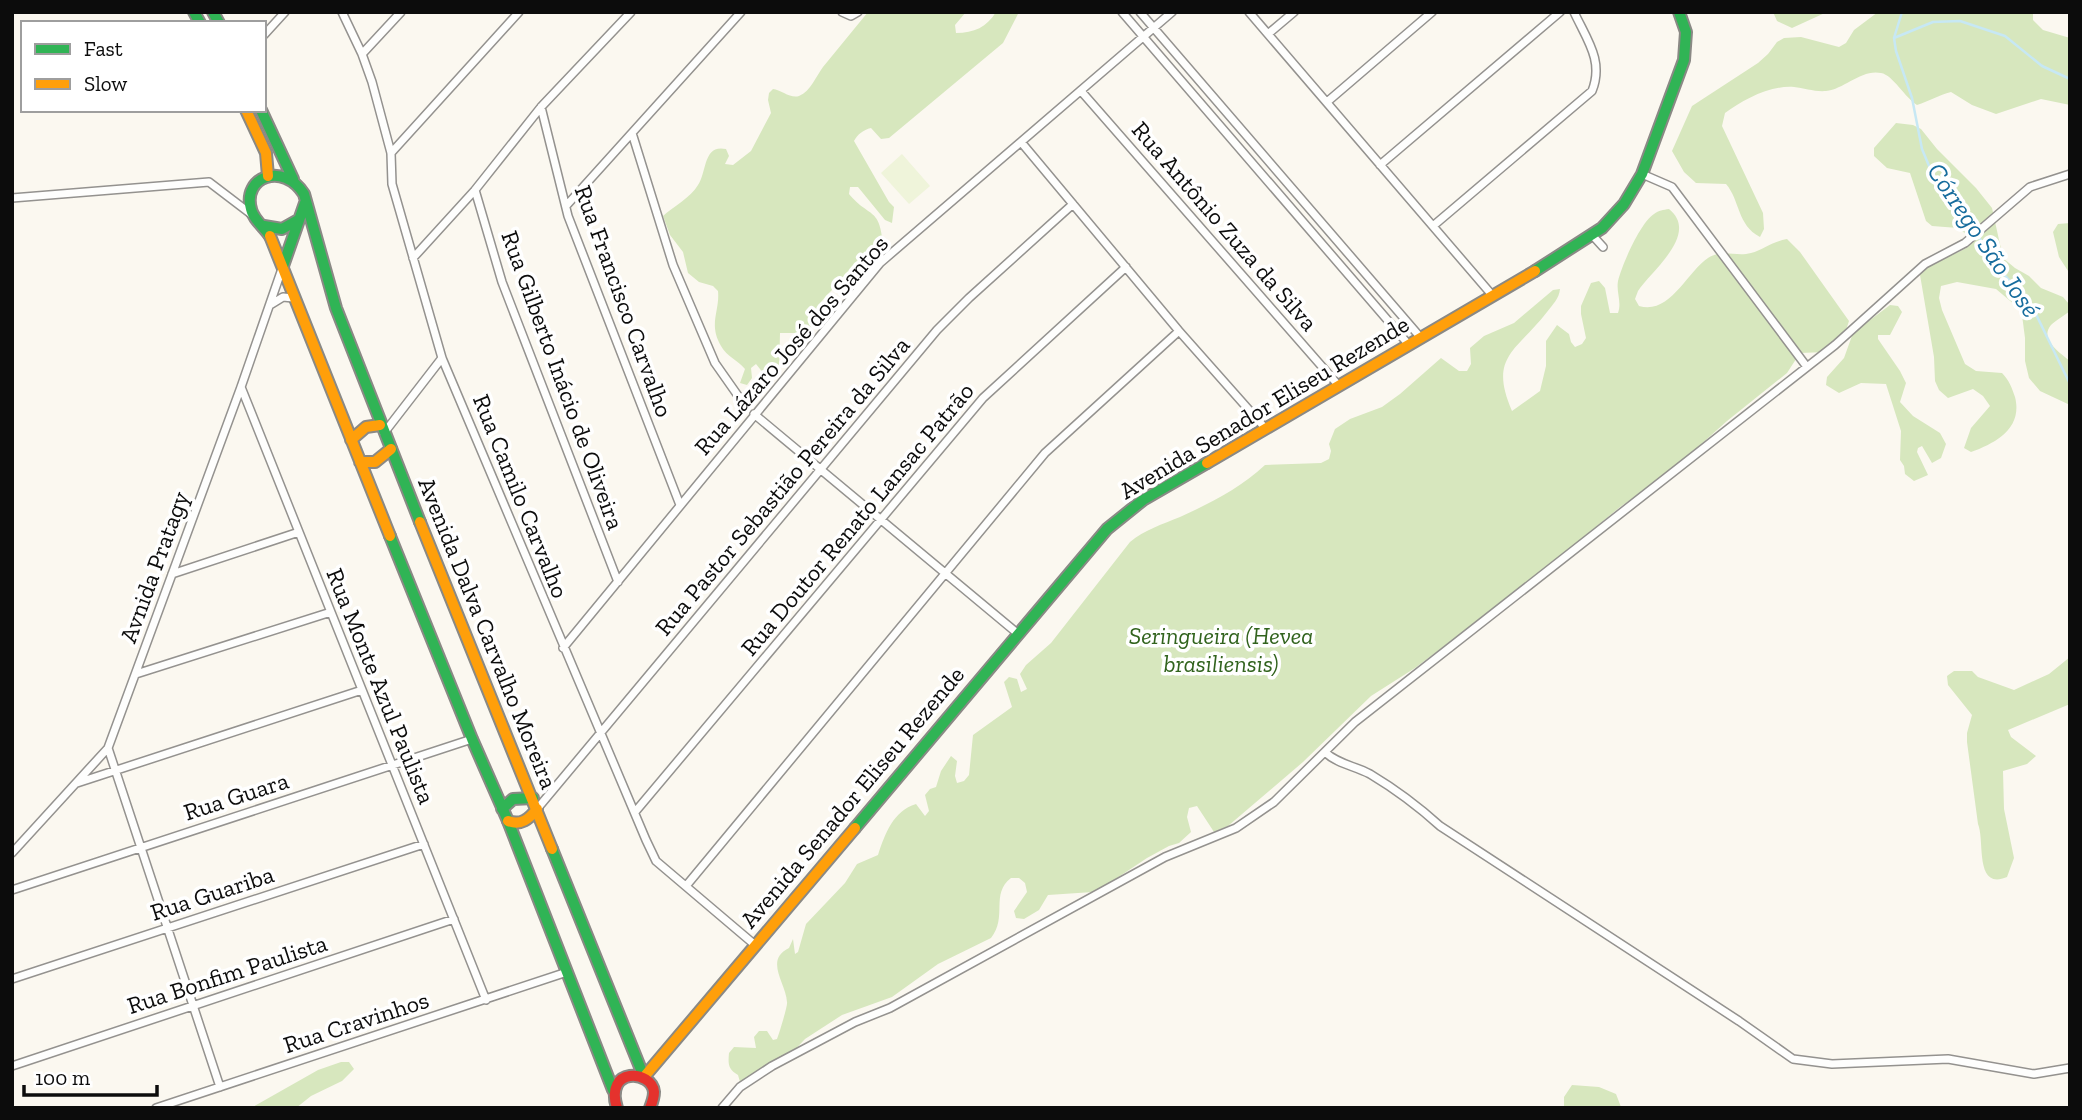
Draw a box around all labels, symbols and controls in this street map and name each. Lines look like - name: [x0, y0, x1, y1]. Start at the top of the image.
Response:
- legend: [21, 21, 266, 112]
- text: Fast: [84, 36, 123, 61]
- text: Slow: [84, 71, 127, 96]
- street label: Rua Antônio Zuza da Silva: [1126, 115, 1324, 337]
- water label: Córrego São José: [1921, 157, 2047, 323]
- street label: Rua Francisco Carvalho: [569, 181, 679, 421]
- street label: Rua Gilberto Inácio de Oliveira: [495, 227, 631, 534]
- street label: Rua Lázaro José dos Santos: [688, 229, 894, 461]
- street label: Avenida Senador Eliseu Rezende: [1114, 309, 1414, 505]
- street label: Rua Pastor Sebastião Pereira da Silva: [649, 331, 916, 641]
- street label: Rua Doutor Renato Lansac Patrão: [734, 377, 980, 661]
- street label: Rua Camilo Carvalho: [467, 390, 575, 602]
- street label: Avenida Dalva Carvalho Moreira: [412, 473, 564, 793]
- street label: Avnida Pratagy: [113, 487, 195, 647]
- street label: Rua Monte Azul Paulista: [320, 564, 442, 808]
- park label: Seringueira (Hevea brasiliensis): [1129, 621, 1313, 678]
- street label: Avenida Senador Eliseu Rezende: [734, 660, 970, 934]
- street label: Rua Guara: [180, 765, 293, 827]
- street label: Rua Guariba: [147, 859, 278, 927]
- street label: Rua Bonfim Paulista: [123, 928, 331, 1020]
- street label: Rua Cravinhos: [280, 985, 432, 1059]
- scale bar: [24, 1054, 158, 1098]
- text: 100 m: [35, 1065, 90, 1090]

